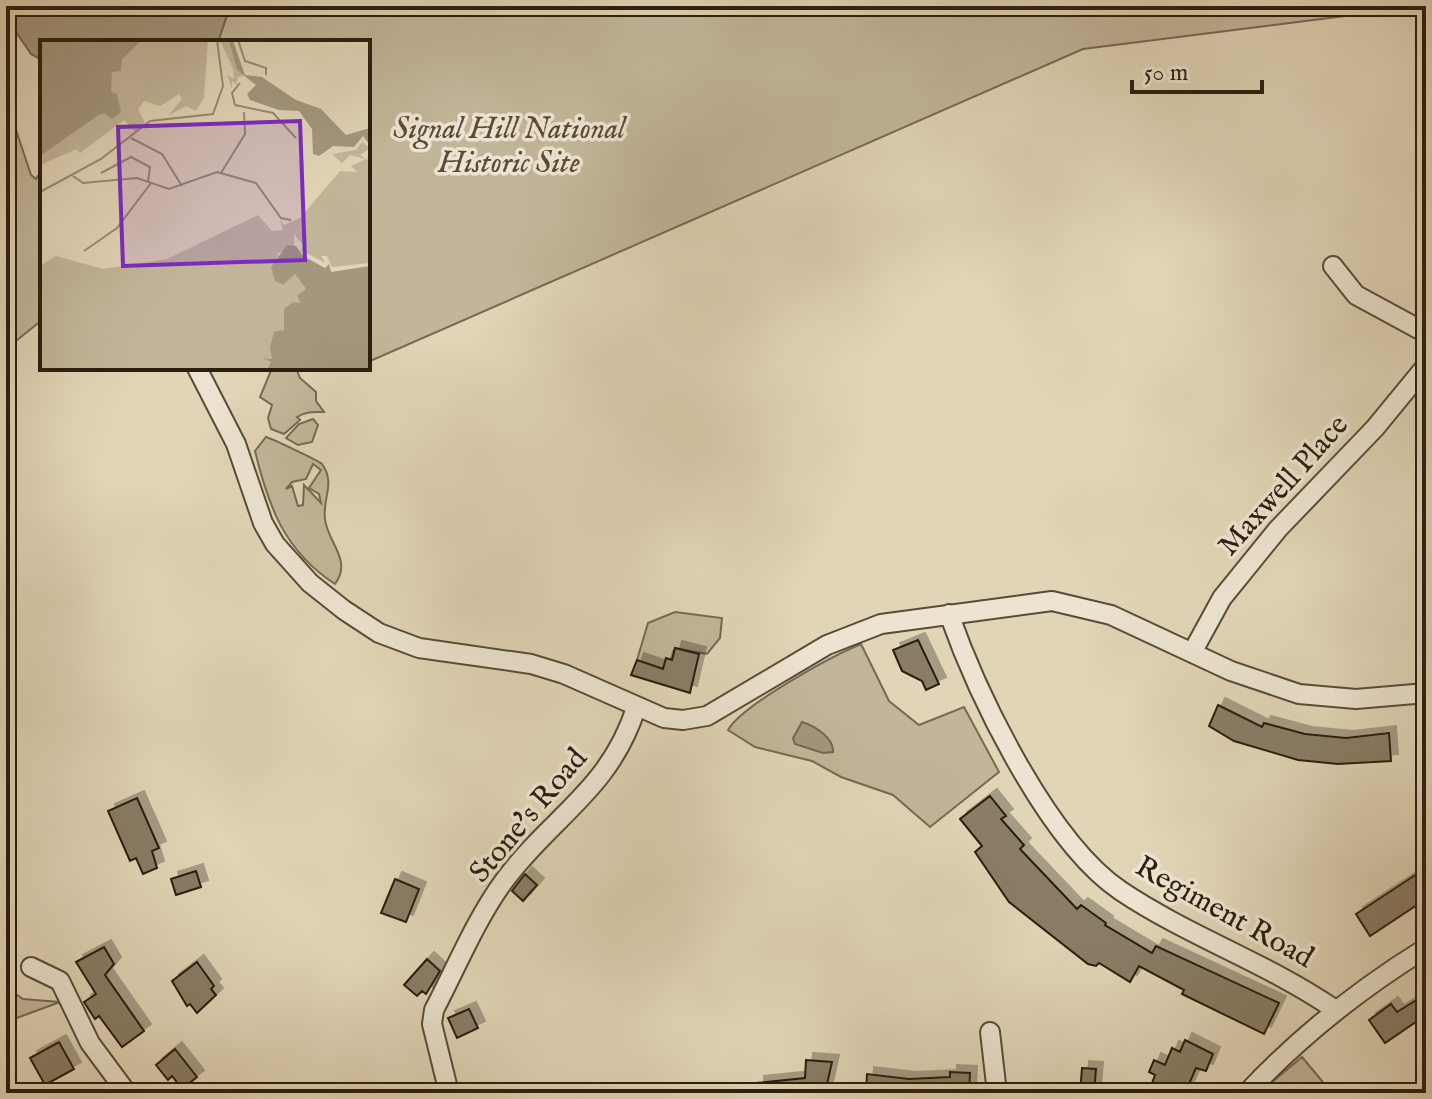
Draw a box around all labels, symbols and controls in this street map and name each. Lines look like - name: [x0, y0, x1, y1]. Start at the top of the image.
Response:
- inset map: [40, 40, 370, 370]
- scale bar: [1132, 44, 1262, 94]
- text: 50 m: [1144, 58, 1188, 89]
- park label: Signal Hill National Historic Site: [393, 111, 628, 183]
- street label: Maxwell Place: [1211, 407, 1357, 565]
- street label: Stone's Road: [462, 740, 597, 891]
- street label: Regiment Road: [1128, 848, 1321, 978]

